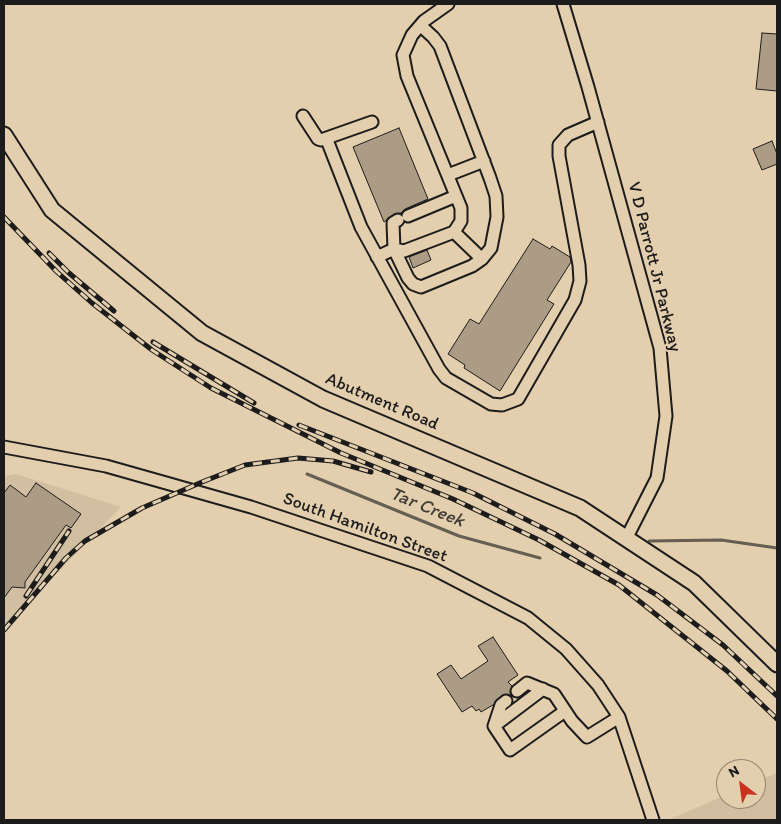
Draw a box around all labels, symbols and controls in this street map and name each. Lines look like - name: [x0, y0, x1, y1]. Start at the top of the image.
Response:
- street label: V D Parrott Jr Parkway: [622, 180, 686, 354]
- street label: Abutment Road: [322, 368, 442, 436]
- water label: Tar Creek: [387, 483, 467, 533]
- street label: South Hamilton Street: [280, 488, 450, 568]
- north arrow: [716, 759, 766, 809]
- text: N: [725, 762, 742, 781]

